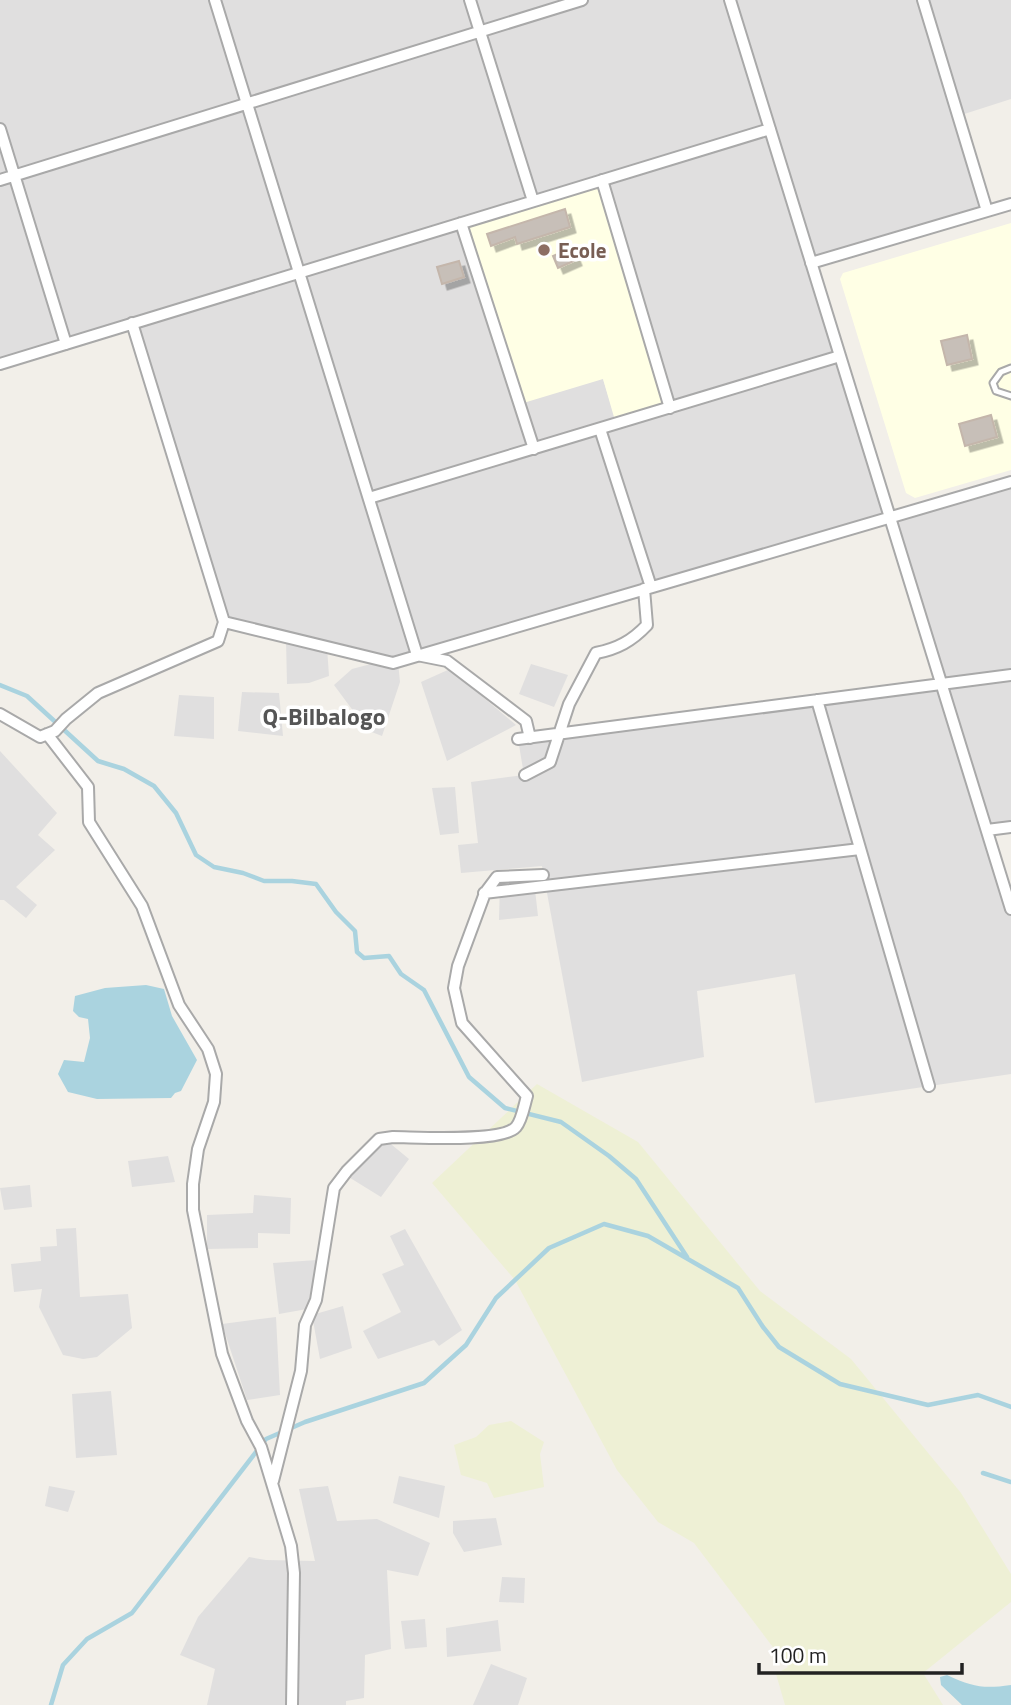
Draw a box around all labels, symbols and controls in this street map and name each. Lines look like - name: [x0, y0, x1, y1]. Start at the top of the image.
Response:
- place label: Ecole: [558, 234, 606, 266]
- marker: Ecole: [536, 242, 552, 258]
- district label: Q-Bilbalogo: [263, 698, 385, 734]
- scale bar: [759, 1632, 962, 1676]
- text: 100 m: [769, 1639, 826, 1671]

